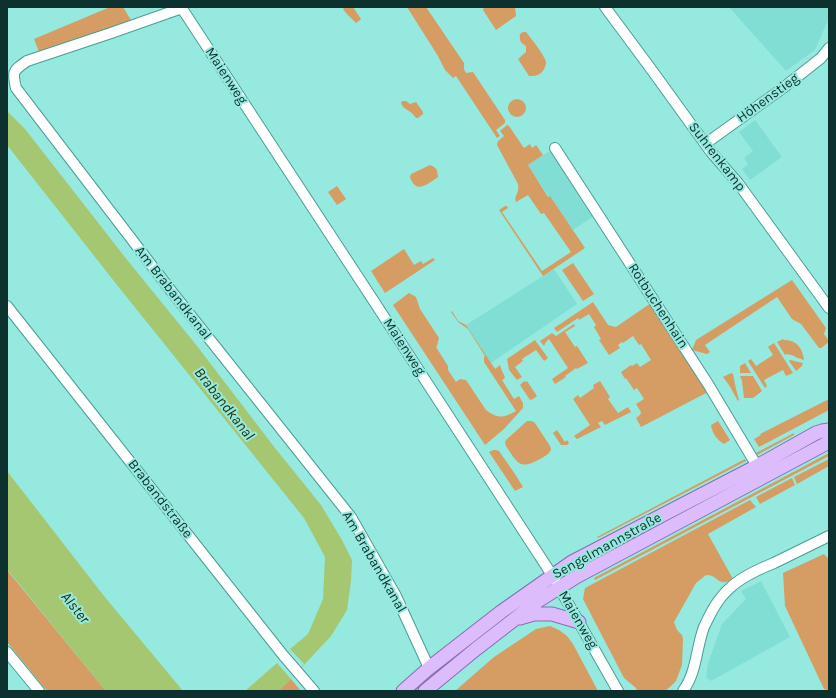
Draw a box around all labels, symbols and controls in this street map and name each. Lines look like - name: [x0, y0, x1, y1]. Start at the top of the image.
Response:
- street label: Maienweg: [201, 44, 251, 108]
- street label: Höhenstieg: [734, 70, 802, 126]
- street label: Suhrenkamp: [685, 119, 749, 195]
- street label: Am Brabandkanal: [131, 243, 215, 343]
- street label: Rotbuchenhain: [624, 260, 692, 352]
- street label: Maienweg: [379, 315, 429, 379]
- water label: Brabandkanal: [190, 364, 258, 444]
- street label: Brabandstraße: [124, 456, 196, 542]
- street label: Am Brabandkanal: [338, 508, 410, 616]
- street label: Sengelmannstraße: [550, 509, 664, 583]
- water label: Alster: [57, 588, 93, 628]
- street label: Maienweg: [555, 588, 601, 652]

